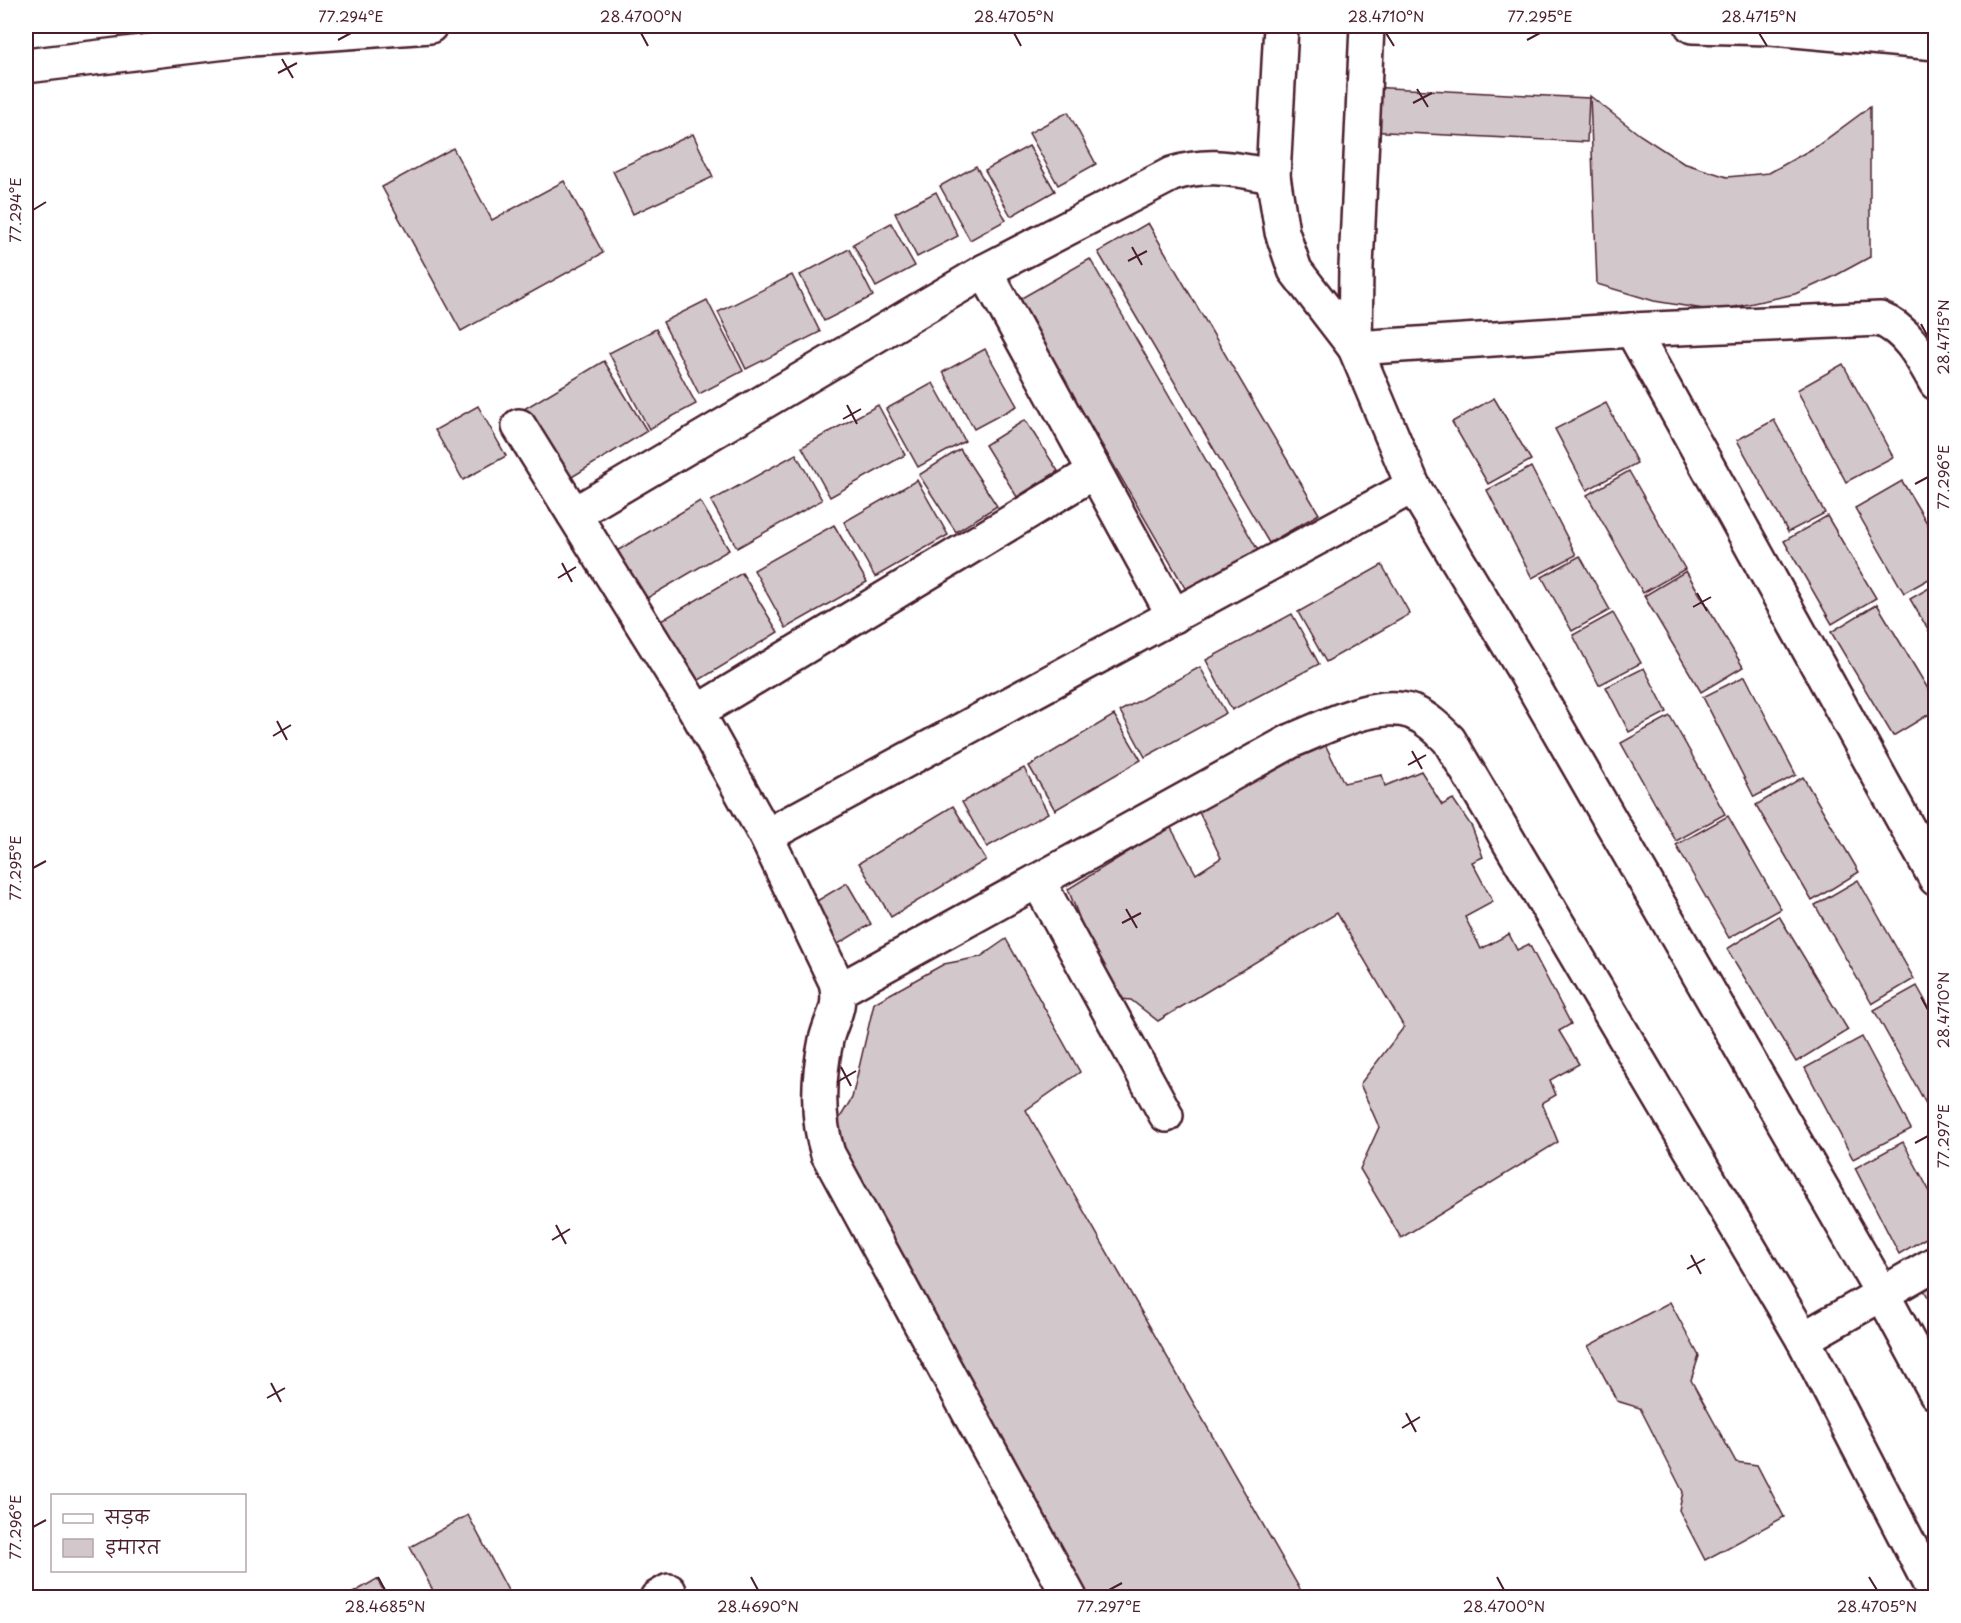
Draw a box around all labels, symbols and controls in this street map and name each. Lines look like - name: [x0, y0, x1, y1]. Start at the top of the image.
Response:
- text: 77.294°E: [318, 4, 384, 27]
- text: 28.4700°N: [600, 4, 682, 27]
- text: 28.4705°N: [974, 4, 1054, 27]
- text: 28.4710°N: [1347, 4, 1425, 27]
- text: 77.295°E: [1507, 4, 1573, 27]
- text: 28.4715°N: [1721, 4, 1797, 27]
- text: 77.294°E: [3, 177, 26, 243]
- text: 28.4715°N: [1931, 299, 1954, 375]
- text: 77.296°E: [1931, 445, 1954, 509]
- text: 77.295°E: [3, 835, 26, 901]
- text: 28.4710°N: [1931, 971, 1954, 1049]
- text: 77.297°E: [1931, 1104, 1954, 1168]
- legend: [51, 1494, 246, 1572]
- text: 77.296°E: [3, 1495, 26, 1559]
- text: सड़क: [104, 1503, 150, 1530]
- text: इमारत: [105, 1533, 161, 1560]
- text: 28.4685°N: [345, 1594, 425, 1617]
- text: 28.4690°N: [717, 1594, 799, 1617]
- text: 77.297°E: [1077, 1594, 1141, 1617]
- text: 28.4700°N: [1463, 1594, 1545, 1617]
- text: 28.4705°N: [1837, 1594, 1917, 1617]

